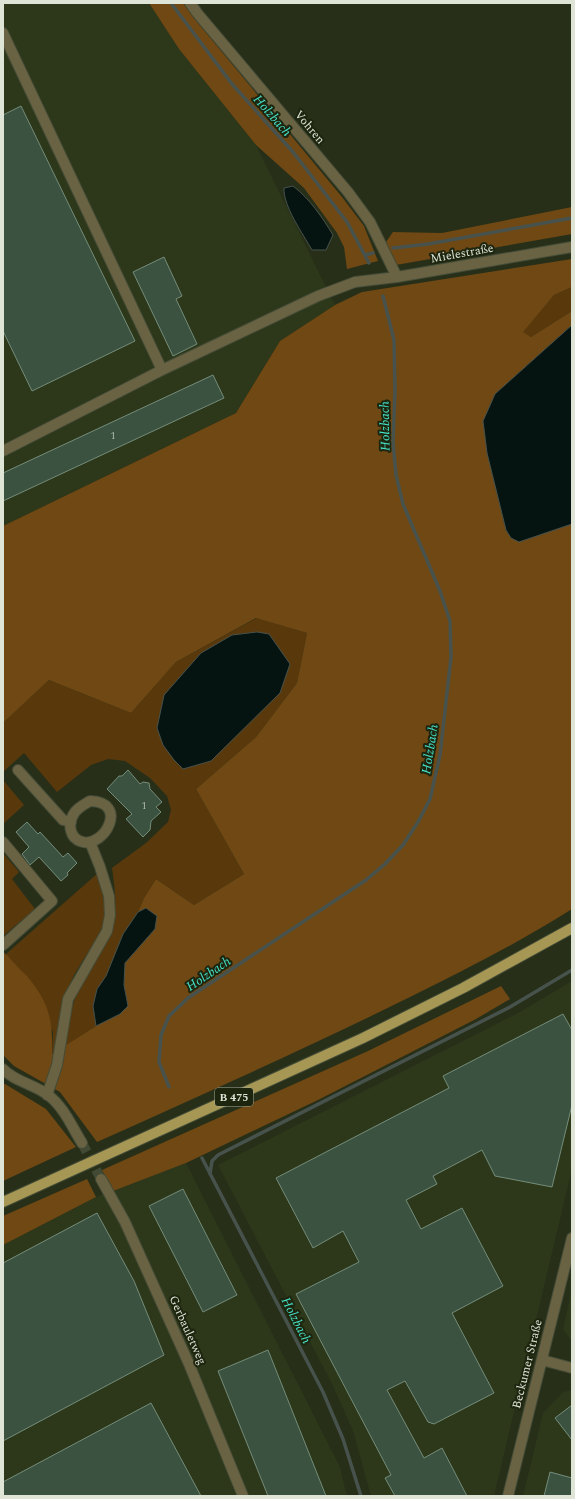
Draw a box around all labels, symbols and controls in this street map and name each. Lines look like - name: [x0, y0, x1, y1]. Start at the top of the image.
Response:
- water label: Holzbach: [248, 90, 296, 141]
- street label: Vohren: [290, 106, 330, 148]
- street label: Mielestraße: [429, 239, 495, 268]
- water label: Holzbach: [375, 401, 395, 451]
- house number: 1: [111, 428, 116, 444]
- water label: Holzbach: [416, 723, 444, 775]
- house number: 1: [142, 798, 147, 814]
- water label: Holzbach: [182, 951, 235, 996]
- road number: B 475: [215, 1088, 253, 1106]
- street label: Gerbauletweg: [164, 1292, 211, 1368]
- water label: Holzbach: [276, 1294, 316, 1348]
- street label: Beckumer Straße: [507, 1317, 548, 1411]

